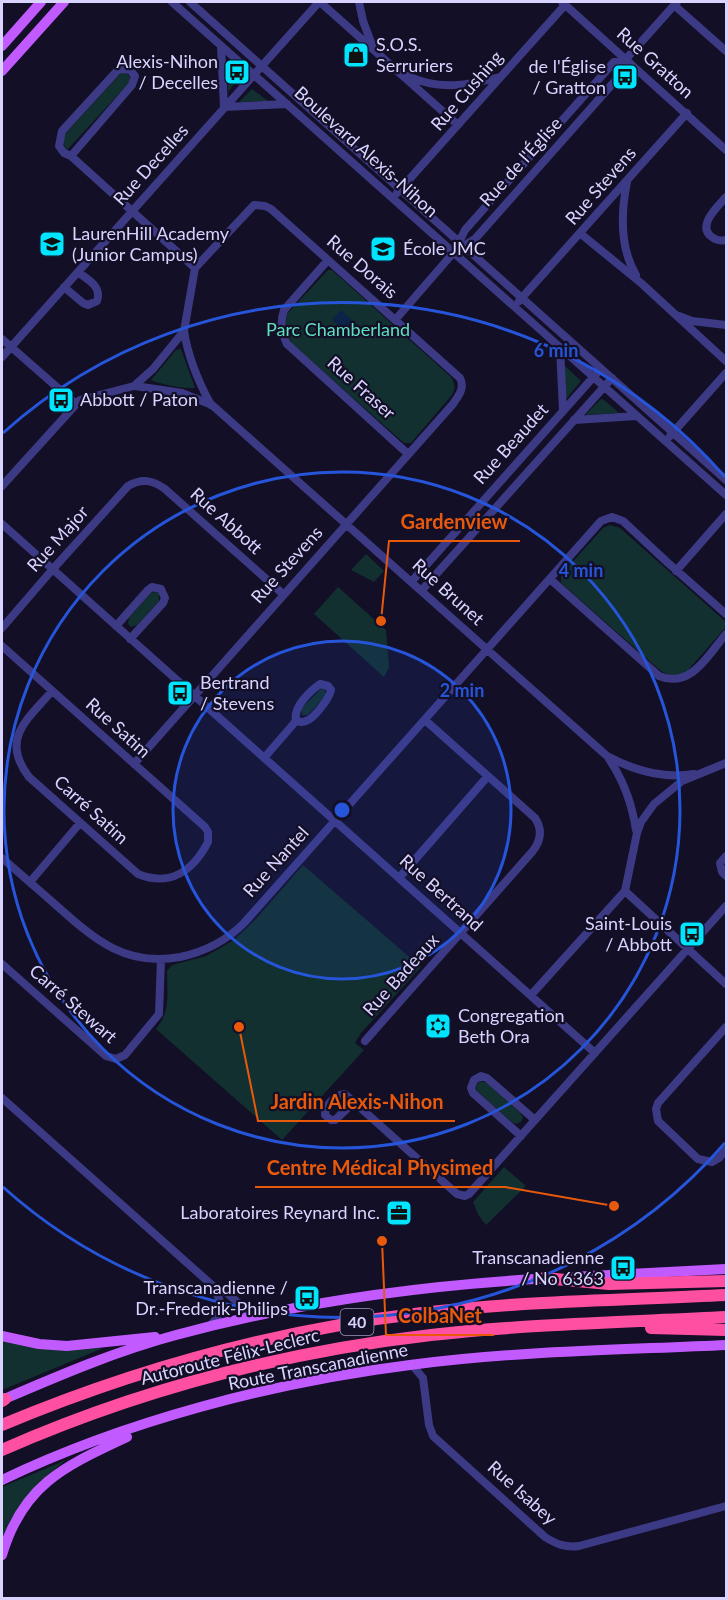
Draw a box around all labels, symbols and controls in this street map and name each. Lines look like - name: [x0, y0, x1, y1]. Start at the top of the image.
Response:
- street label: Rue Gratton: [613, 22, 699, 102]
- place label: S.O.S. Serruriers: [376, 33, 453, 76]
- shop icon: S.O.S. Serruriers: [341, 40, 371, 70]
- street label: Rue Cushing: [426, 46, 507, 135]
- place label: Alexis-Nihon / Decelles: [116, 50, 218, 93]
- place label: de l'Église / Gratton: [529, 55, 606, 98]
- bus stop icon: Alexis-Nihon / Decelles: [222, 57, 252, 87]
- bus stop icon: de l'Église / Gratton: [610, 62, 640, 92]
- street label: Boulevard Alexis-Nihon: [290, 81, 443, 221]
- street label: Rue de l'Église: [474, 112, 566, 211]
- street label: Rue Decelles: [108, 119, 193, 210]
- street label: Rue Stevens: [560, 142, 640, 229]
- place label: LaurenHill Academy (Junior Campus): [72, 222, 230, 265]
- school or university icon: LaurenHill Academy (Junior Campus): [37, 229, 67, 259]
- street label: Rue Dorais: [323, 230, 403, 303]
- school or university icon: École JMC: [368, 234, 398, 264]
- place label: École JMC: [403, 237, 486, 259]
- park label: Parc Chamberland: [266, 318, 410, 340]
- text: 6 min: [534, 339, 578, 361]
- street label: Rue Fraser: [323, 351, 400, 424]
- bus stop icon: Abbott / Paton: [46, 385, 76, 415]
- place label: Abbott / Paton: [80, 388, 198, 410]
- street label: Rue Beaudet: [468, 398, 553, 488]
- street label: Rue Abbott: [186, 482, 268, 559]
- street label: Rue Major: [22, 500, 93, 576]
- callout: Gardenview: [389, 503, 520, 541]
- text: Gardenview: [400, 509, 508, 533]
- street label: Rue Stevens: [246, 521, 327, 608]
- street label: Rue Brunet: [408, 553, 490, 630]
- text: 4 min: [559, 559, 603, 581]
- place label: Bertrand / Stevens: [200, 671, 274, 714]
- bus stop icon: Bertrand / Stevens: [165, 678, 195, 708]
- text: 2 min: [440, 679, 484, 701]
- street label: Rue Satim: [82, 693, 156, 762]
- street label: Carré Satim: [50, 770, 133, 848]
- centre of rings: [332, 800, 352, 820]
- street label: Rue Nantel: [238, 821, 313, 901]
- street label: Rue Bertrand: [395, 849, 488, 935]
- place label: Saint-Louis / Abbott: [585, 912, 673, 955]
- bus stop icon: Saint-Louis / Abbott: [677, 919, 707, 949]
- street label: Rue Badeaux: [358, 929, 443, 1020]
- street label: Carré Stewart: [25, 959, 122, 1048]
- place label: Congregation Beth Ora: [458, 1004, 565, 1047]
- synagogue icon: Congregation Beth Ora: [423, 1011, 453, 1041]
- callout: Jardin Alexis-Nihon: [258, 1083, 455, 1121]
- text: Jardin Alexis-Nihon: [270, 1089, 444, 1113]
- callout: Centre Médical Physimed: [255, 1149, 505, 1187]
- text: Centre Médical Physimed: [267, 1155, 493, 1179]
- office icon: Laboratoires Reynard Inc.: [384, 1198, 414, 1228]
- place label: Laboratoires Reynard Inc.: [180, 1201, 380, 1223]
- place label: Transcanadienne / No 6363: [472, 1246, 604, 1289]
- bus stop icon: Transcanadienne / No 6363: [608, 1253, 638, 1283]
- place label: Transcanadienne / Dr.-Frederik-Philips: [135, 1276, 288, 1319]
- bus stop icon: Transcanadienne / Dr.-Frederik-Philips: [292, 1283, 322, 1313]
- callout: ColbaNet: [386, 1297, 494, 1335]
- text: ColbaNet: [398, 1303, 482, 1327]
- road number: 40: [340, 1309, 374, 1335]
- street label: Autoroute Félix-Leclerc: [138, 1323, 322, 1389]
- street label: Route Transcanadienne: [226, 1338, 410, 1394]
- street label: Rue Isabey: [484, 1456, 562, 1529]

